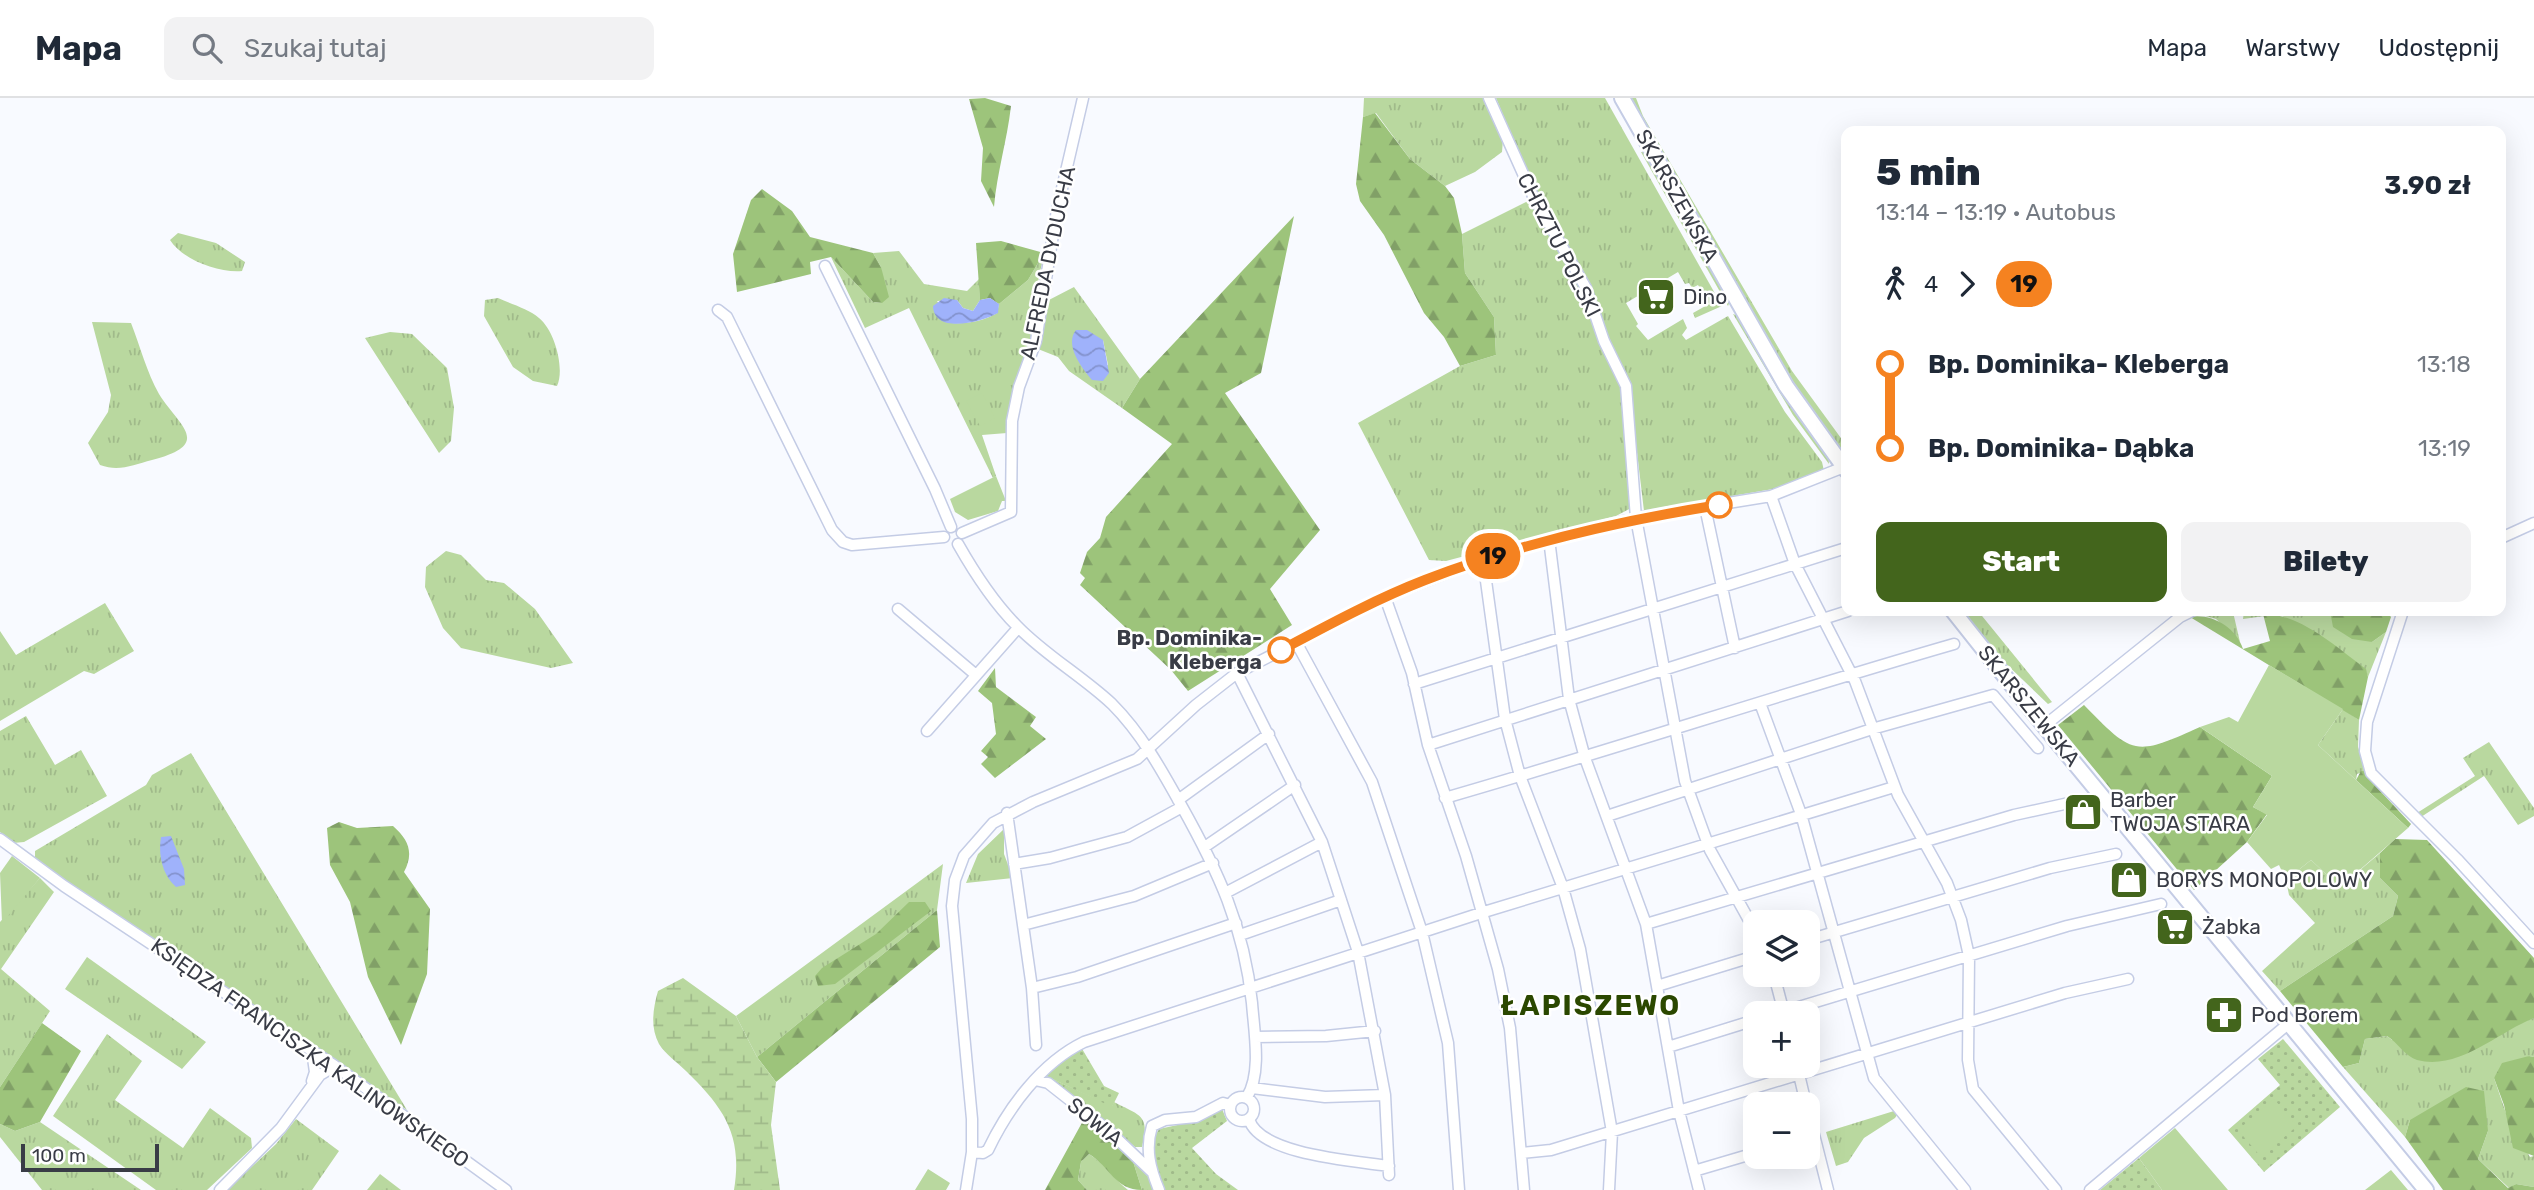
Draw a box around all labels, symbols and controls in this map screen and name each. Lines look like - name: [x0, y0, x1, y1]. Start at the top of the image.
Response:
- search box: [164, 17, 654, 80]
- text: Mapa: [35, 29, 122, 68]
- icon: search: [188, 29, 226, 67]
- text: Szukaj tutaj: [244, 33, 387, 64]
- text: Mapa: [2147, 34, 2207, 62]
- text: Warstwy: [2245, 34, 2340, 62]
- text: Udostępnij: [2378, 34, 2499, 62]
- street label: SKARSZEWSKA: [1631, 125, 1724, 267]
- text: 5 min: [1876, 149, 1981, 195]
- street label: ALFREDA DYDUCHA: [1015, 164, 1080, 362]
- street label: CHRZTU POLSKI: [1512, 169, 1607, 321]
- text: 3.90 zł: [2384, 170, 2471, 201]
- text: 13:14 – 13:19 · Autobus: [1876, 198, 2116, 226]
- icon: walk: [1876, 265, 1914, 303]
- icon: forward: [1948, 265, 1986, 303]
- text: 4: [1924, 270, 1938, 298]
- text: 19: [2010, 270, 2038, 298]
- supermarket icon: Dino: [1635, 276, 1677, 318]
- place label: Dino: [1683, 284, 1727, 309]
- text: Bp. Dominika- Kleberga: [1928, 349, 2229, 380]
- text: 13:18: [2417, 350, 2471, 378]
- text: Bp. Dominika- Dąbka: [1928, 433, 2194, 464]
- text: 13:19: [2418, 434, 2471, 462]
- unlabelled marker: [1706, 492, 1732, 518]
- button: Start: [1876, 522, 2167, 602]
- button: Bilety: [2181, 522, 2471, 602]
- line badge: 19: [1462, 533, 1524, 579]
- text: 19: [1479, 542, 1507, 570]
- place label: Bp. Dominika- Kleberga: [1117, 625, 1262, 674]
- marker: Bp. Dominika- Kleberga: [1268, 637, 1294, 663]
- street label: SKARSZEWSKA: [1973, 640, 2086, 771]
- place label: Barber TWOJA STARA: [2110, 787, 2250, 836]
- shop icon: Barber TWOJA STARA: [2062, 791, 2104, 833]
- shop icon: BORYS MONOPOLOWY: [2108, 859, 2150, 901]
- place label: BORYS MONOPOLOWY: [2156, 867, 2372, 892]
- supermarket icon: Żabka: [2154, 906, 2196, 948]
- map controls: [1743, 910, 1820, 1169]
- button: layers: [1743, 910, 1820, 987]
- place label: Żabka: [2202, 914, 2261, 939]
- street label: KSIĘDZA FRANCISZKA KALINOWSKIEGO: [146, 933, 474, 1173]
- district label: ŁAPISZEWO: [1501, 989, 1681, 1022]
- pharmacy icon: Pod Borem: [2203, 994, 2245, 1036]
- button: +: [1743, 1001, 1820, 1078]
- place label: Pod Borem: [2251, 1002, 2358, 1027]
- street label: SOWIA: [1063, 1092, 1128, 1151]
- button: −: [1743, 1092, 1820, 1169]
- scale bar: [21, 1141, 159, 1173]
- text: 100 m: [32, 1144, 86, 1167]

